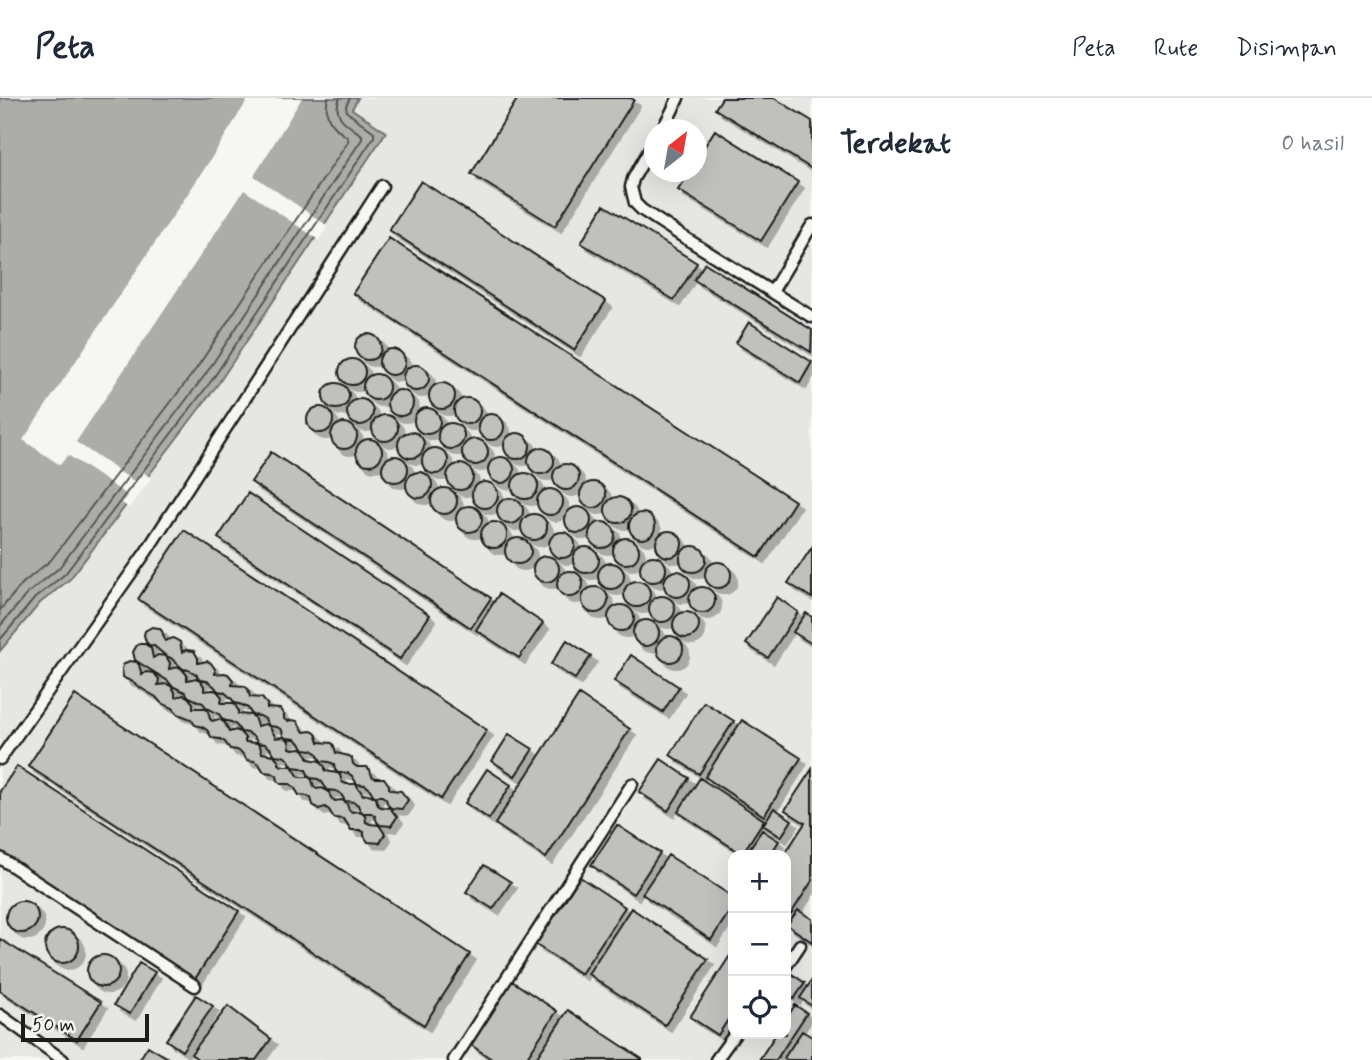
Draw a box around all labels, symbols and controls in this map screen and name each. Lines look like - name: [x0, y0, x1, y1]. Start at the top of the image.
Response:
- text: Peta: [35, 26, 95, 70]
- text: Peta: [1072, 33, 1116, 64]
- text: Rute: [1154, 33, 1198, 64]
- text: Disimpan: [1236, 33, 1337, 64]
- north arrow: [644, 119, 707, 182]
- text: Terdekat: [840, 124, 951, 163]
- text: 0 hasil: [1281, 129, 1344, 159]
- map controls: [728, 850, 791, 1039]
- button: +: [728, 850, 791, 913]
- button: −: [728, 913, 791, 976]
- button: locate: [728, 976, 791, 1039]
- scale bar: [21, 1011, 149, 1043]
- text: 50 m: [32, 1013, 75, 1038]

